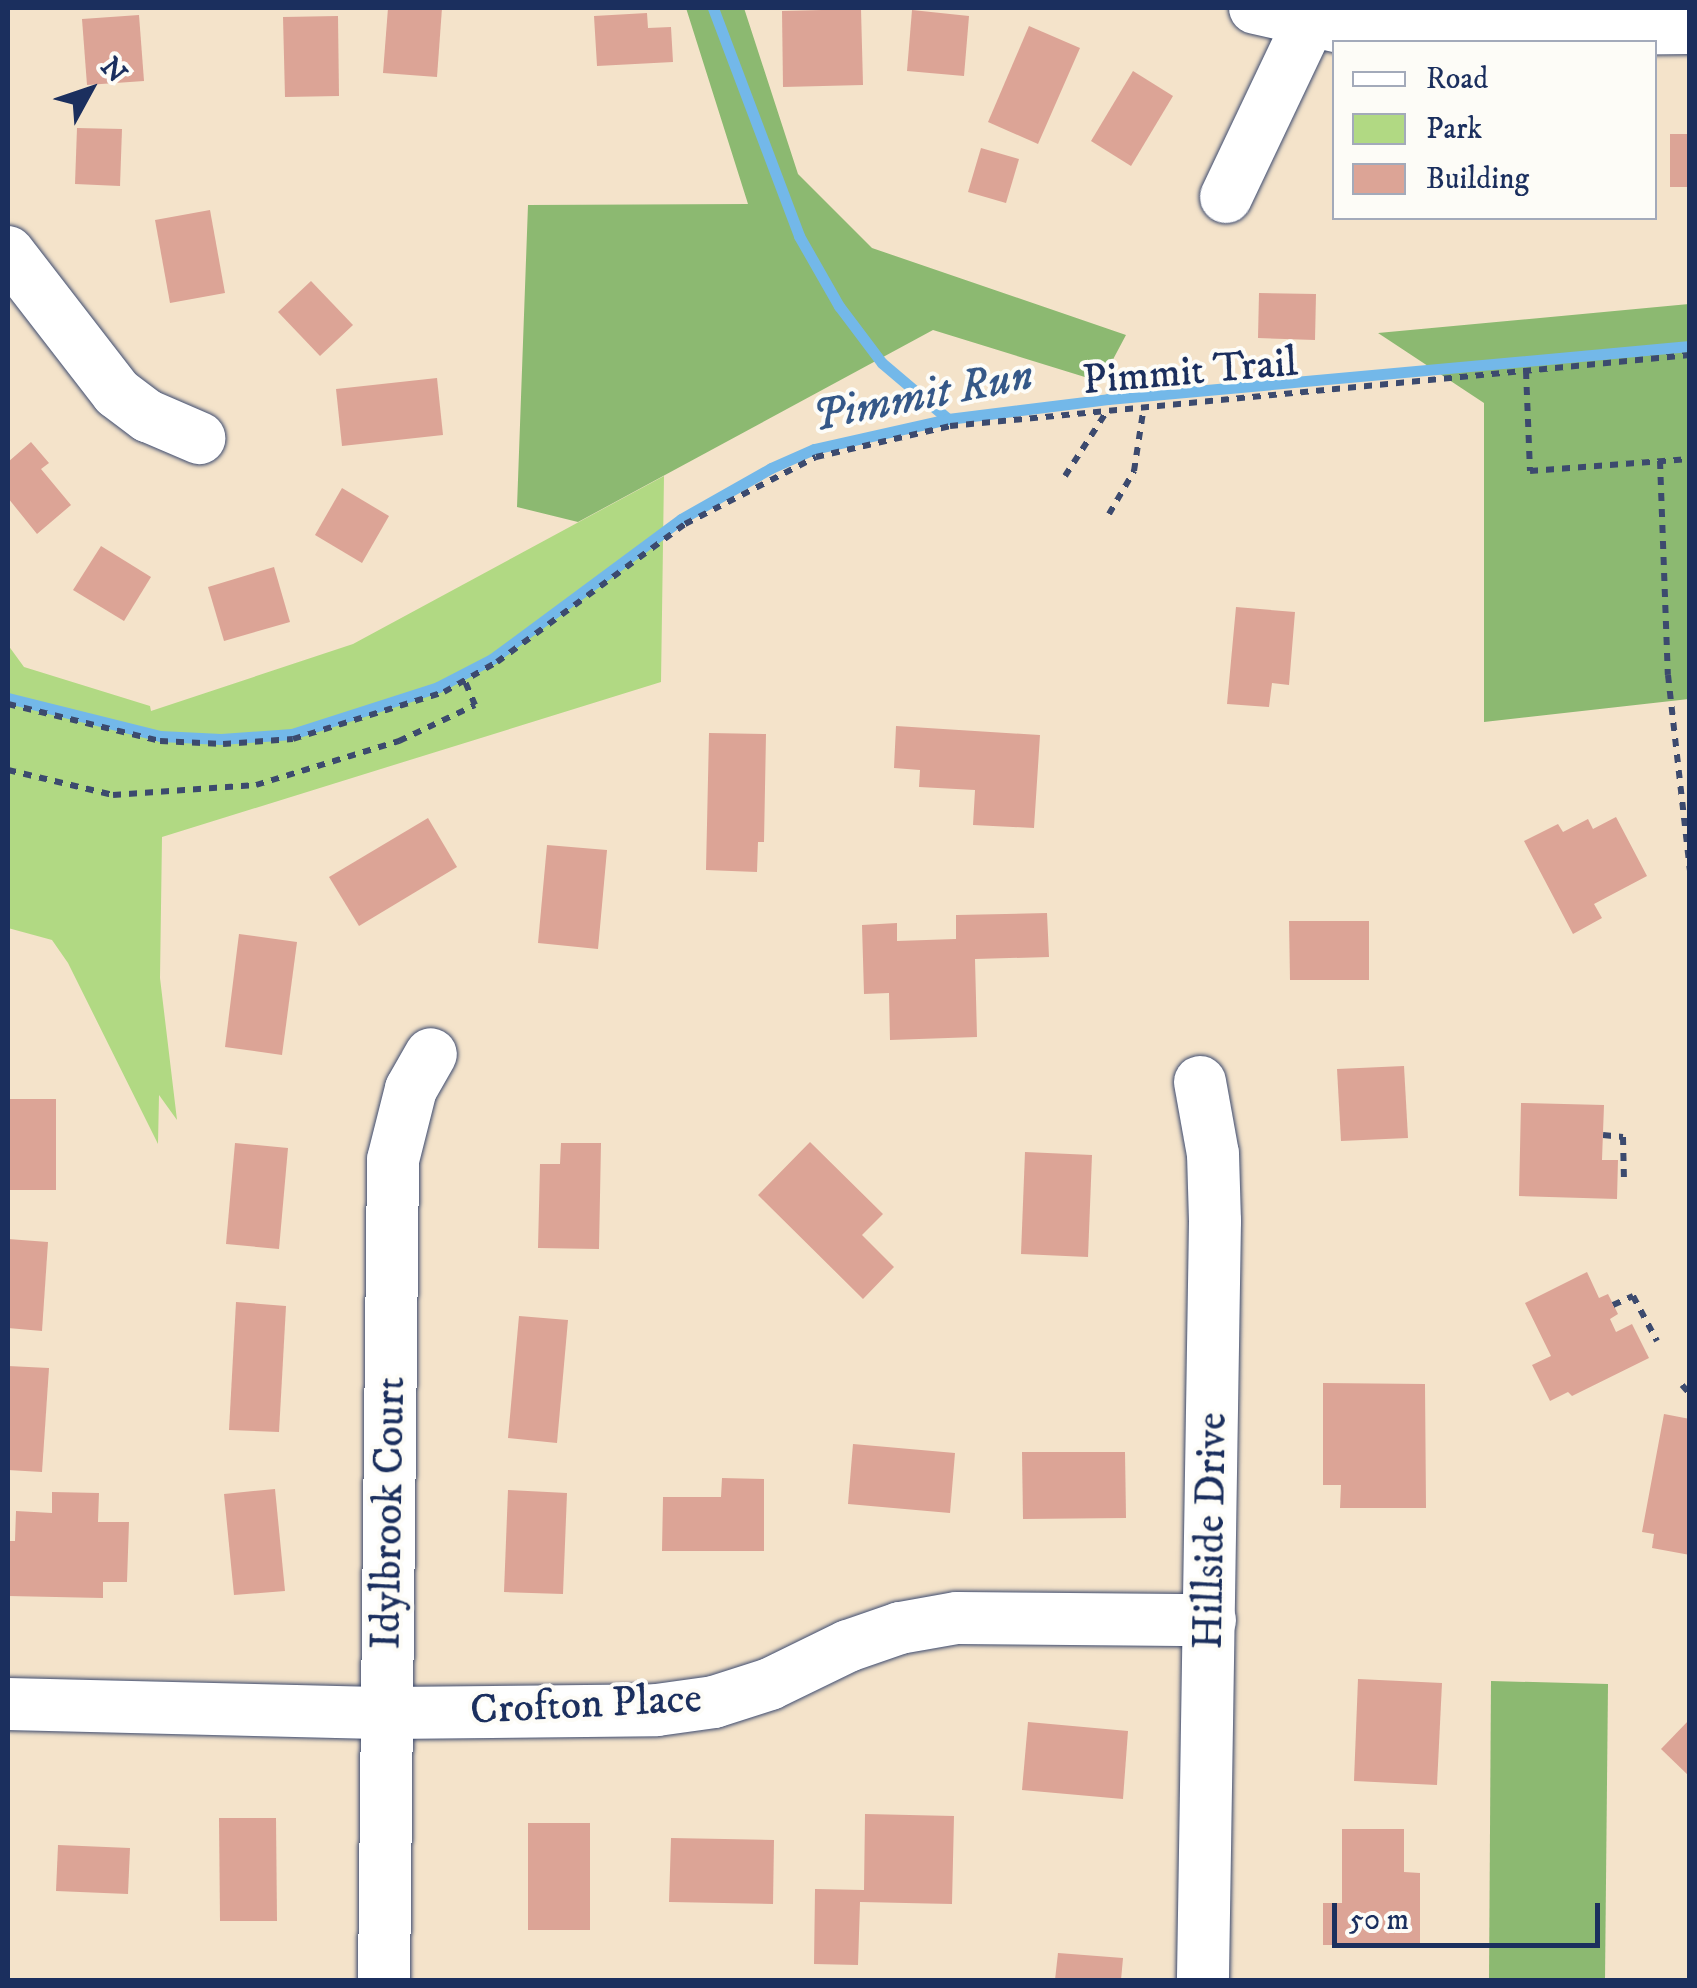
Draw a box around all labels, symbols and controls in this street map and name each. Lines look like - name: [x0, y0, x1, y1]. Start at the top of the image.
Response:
- north arrow: [40, 40, 140, 140]
- legend: [1332, 40, 1657, 220]
- text: N: [93, 50, 134, 90]
- text: Road: [1426, 61, 1488, 98]
- text: Park: [1426, 111, 1482, 148]
- text: Building: [1426, 161, 1529, 198]
- street label: Pimmit Trail: [1080, 337, 1300, 407]
- water label: Pimmit Run: [808, 349, 1038, 445]
- street label: Idylbrook Court: [361, 1376, 417, 1650]
- street label: Hillside Drive: [1184, 1412, 1238, 1650]
- street label: Crofton Place: [469, 1674, 703, 1736]
- scale bar: [1337, 1883, 1604, 1945]
- text: 50 m: [1349, 1902, 1409, 1939]

